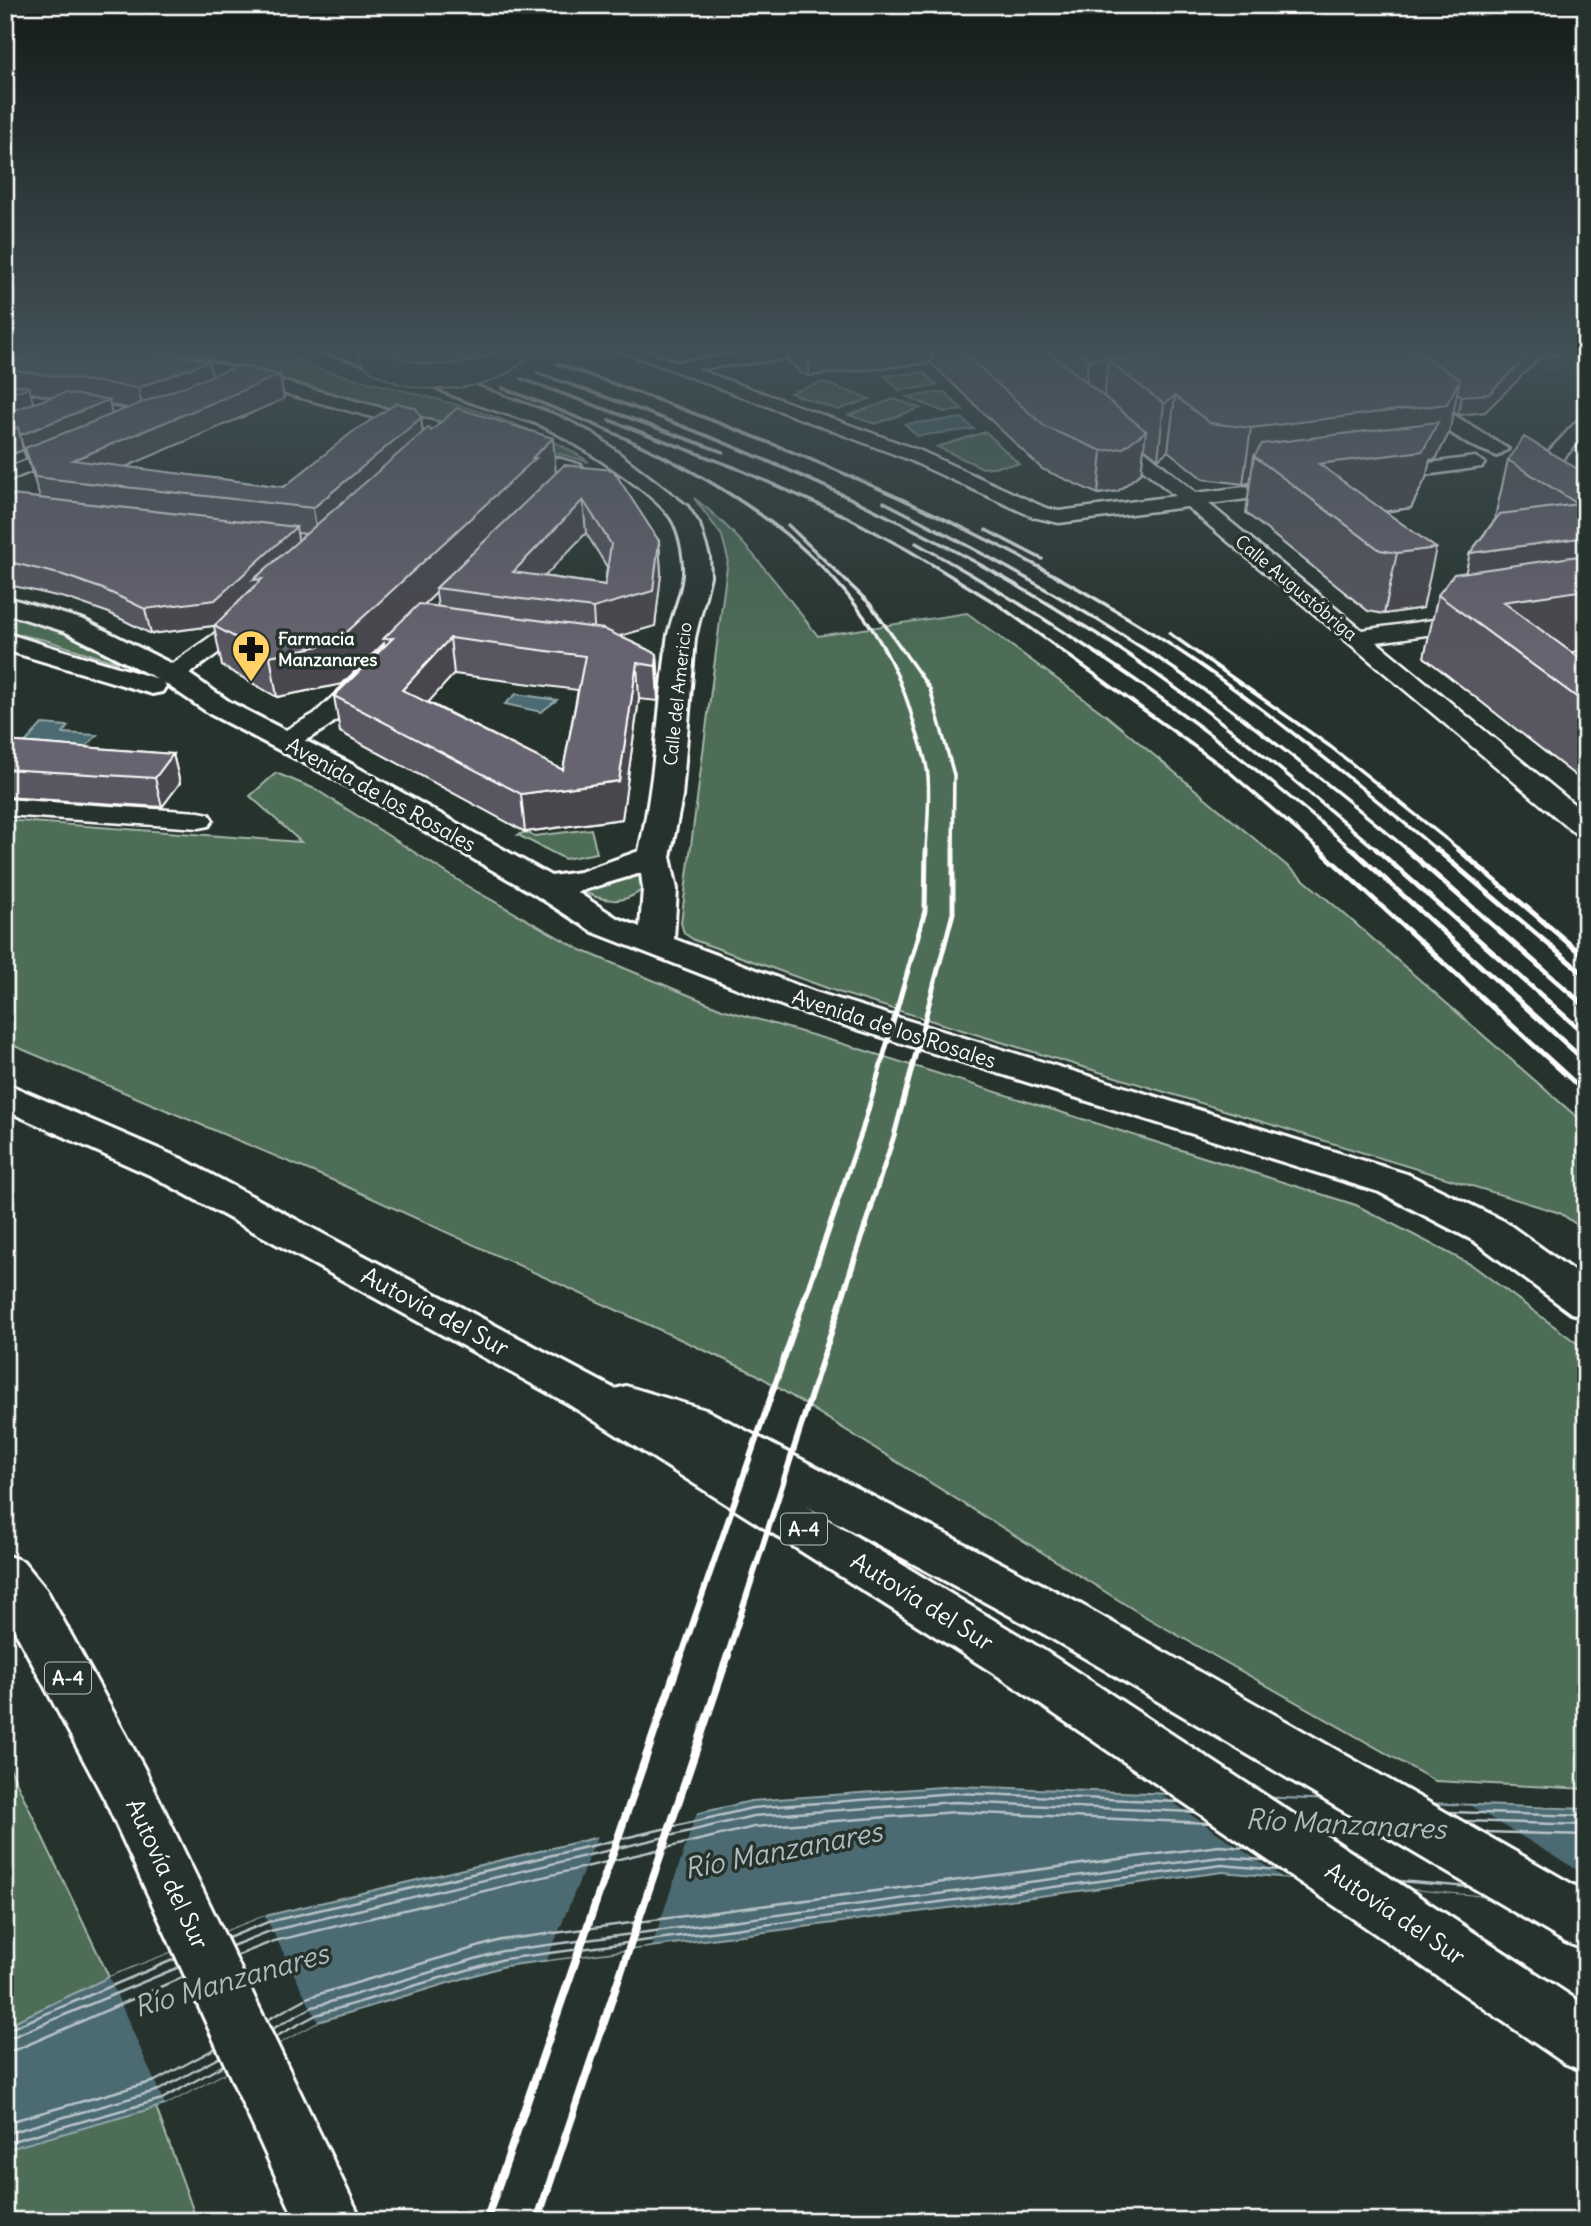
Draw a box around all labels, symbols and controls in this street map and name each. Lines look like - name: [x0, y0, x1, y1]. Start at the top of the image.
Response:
- street label: Calle Augustóbriga: [1230, 530, 1362, 645]
- street label: Calle del Americio: [659, 621, 696, 767]
- place label: Farmacia Manzanares: [278, 627, 377, 671]
- pharmacy icon: Farmacia Manzanares: [230, 628, 272, 683]
- street label: Avenida de los Rosales: [282, 731, 481, 858]
- street label: Avenida de los Rosales: [789, 983, 1000, 1074]
- street label: Autovía del Sur: [357, 1260, 514, 1363]
- road number: A-4: [781, 1513, 827, 1544]
- street label: Autovía del Sur: [846, 1545, 1000, 1657]
- road number: A-4: [45, 1662, 91, 1694]
- street label: Autovía del Sur: [120, 1794, 216, 1954]
- water label: Río Manzanares: [1245, 1801, 1450, 1847]
- water label: Río Manzanares: [681, 1813, 887, 1887]
- street label: Autovía del Sur: [1320, 1855, 1472, 1971]
- water label: Río Manzanares: [129, 1934, 335, 2025]

